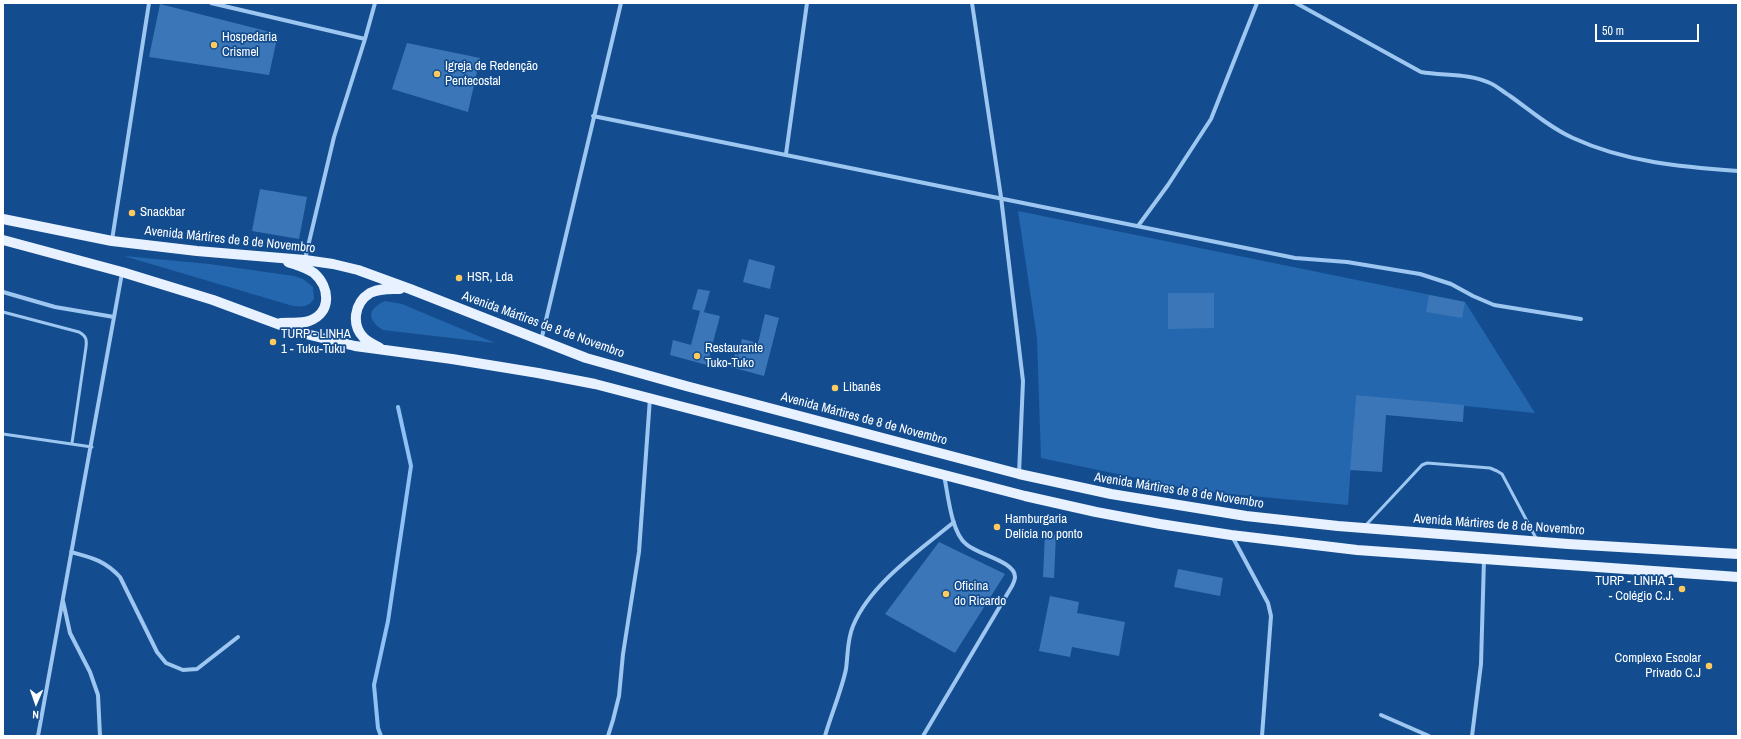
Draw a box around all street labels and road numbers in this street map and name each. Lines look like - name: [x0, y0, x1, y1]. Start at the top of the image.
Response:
- street label: Avenida Mártires de 8 de Novembro: [144, 223, 316, 257]
- street label: Avenida Mártires de 8 de Novembro: [460, 288, 626, 362]
- street label: Avenida Mártires de 8 de Novembro: [779, 389, 949, 449]
- street label: Avenida Mártires de 8 de Novembro: [1093, 470, 1265, 512]
- street label: Avenida Mártires de 8 de Novembro: [1413, 511, 1585, 539]

